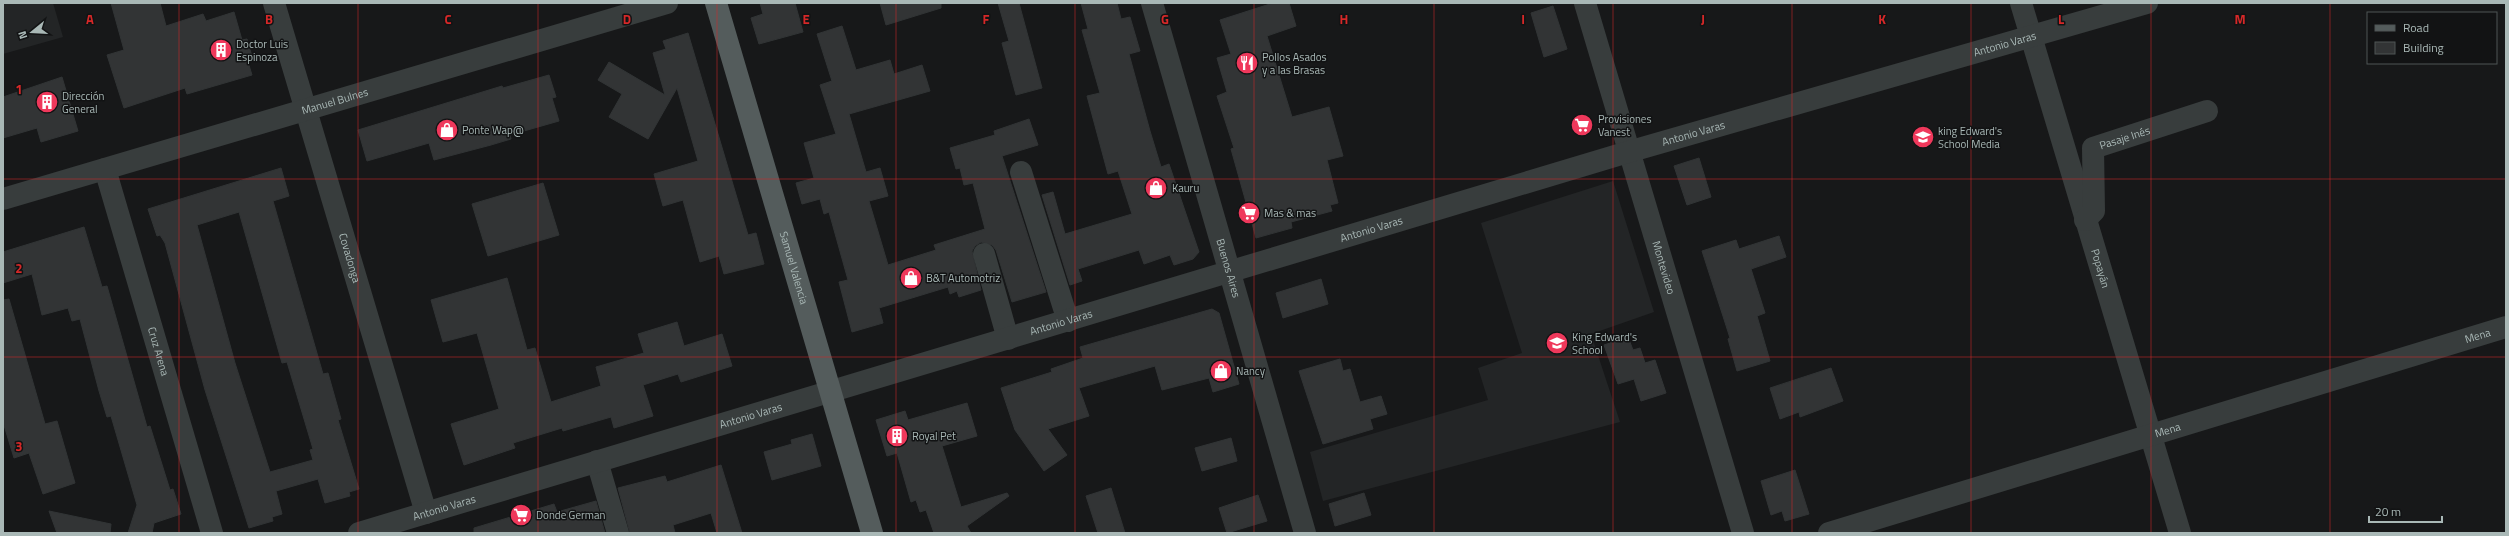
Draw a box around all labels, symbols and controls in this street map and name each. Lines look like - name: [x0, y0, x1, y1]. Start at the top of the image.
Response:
- text: A: [86, 9, 94, 29]
- text: B: [265, 9, 273, 29]
- text: C: [444, 9, 452, 29]
- text: D: [623, 9, 631, 29]
- text: E: [802, 9, 810, 29]
- text: F: [983, 9, 990, 29]
- text: G: [1161, 9, 1169, 29]
- text: H: [1340, 9, 1348, 29]
- text: I: [1521, 9, 1525, 29]
- text: J: [1701, 9, 1705, 29]
- text: K: [1878, 9, 1886, 29]
- text: L: [2058, 9, 2064, 29]
- text: M: [2234, 9, 2246, 29]
- north arrow: [12, 12, 52, 52]
- legend: [2367, 12, 2497, 64]
- text: Road: [2403, 18, 2429, 37]
- street label: Antonio Varas: [1971, 27, 2038, 60]
- text: N: [14, 29, 31, 41]
- place label: Doctor Luis Espinoza: [236, 36, 288, 65]
- building icon: Doctor Luis Espinoza: [208, 37, 234, 63]
- text: Building: [2403, 38, 2444, 57]
- place label: Pollos Asados y a las Brasas: [1262, 49, 1327, 78]
- restaurant icon: Pollos Asados y a las Brasas: [1234, 50, 1260, 76]
- text: 1: [15, 79, 23, 99]
- street label: Manuel Bulnes: [300, 84, 370, 118]
- place label: Dirección General: [62, 88, 104, 117]
- building icon: Dirección General: [34, 89, 60, 115]
- place label: Provisiones Vanest: [1598, 111, 1652, 140]
- supermarket icon: Provisiones Vanest: [1569, 112, 1595, 138]
- shop icon: Ponte Wap@: [434, 117, 460, 143]
- street label: Antonio Varas: [1660, 117, 1727, 150]
- place label: Ponte Wap@: [462, 122, 524, 138]
- street label: Pasaje Inés: [2097, 122, 2152, 153]
- place label: king Edward's School Media: [1938, 123, 2002, 152]
- school or university icon: king Edward's School Media: [1910, 124, 1936, 150]
- shop icon: Kauru: [1143, 175, 1169, 201]
- place label: Kauru: [1172, 180, 1199, 196]
- supermarket icon: Mas & mas: [1236, 200, 1262, 226]
- place label: Mas & mas: [1264, 205, 1316, 221]
- street label: Antonio Varas: [1338, 212, 1405, 246]
- street label: Samuel Valencia: [776, 229, 812, 307]
- street label: Covadonga: [335, 231, 365, 285]
- street label: Buenos Aires: [1212, 237, 1245, 300]
- street label: Montevideo: [1648, 239, 1679, 296]
- street label: Popayán: [2087, 247, 2114, 290]
- text: 2: [15, 258, 23, 278]
- shop icon: B&T Automotriz: [898, 265, 924, 291]
- place label: B&T Automotriz: [926, 270, 1000, 286]
- street label: Antonio Varas: [1028, 305, 1094, 339]
- street label: Mena: [2463, 324, 2493, 347]
- street label: Cruz Arena: [144, 325, 173, 378]
- place label: King Edward's School: [1572, 329, 1637, 358]
- school or university icon: King Edward's School: [1544, 330, 1570, 356]
- shop icon: Nancy: [1208, 358, 1234, 384]
- place label: Nancy: [1236, 363, 1266, 379]
- street label: Antonio Varas: [717, 398, 784, 432]
- street label: Mena: [2153, 418, 2183, 441]
- building icon: Royal Pet: [884, 423, 910, 449]
- place label: Royal Pet: [912, 428, 956, 444]
- text: 3: [15, 436, 23, 456]
- street label: Antonio Varas: [411, 490, 478, 524]
- scale bar: [2369, 498, 2442, 524]
- supermarket icon: Donde German: [508, 502, 534, 528]
- text: 20 m: [2375, 502, 2401, 521]
- place label: Donde German: [536, 507, 605, 523]

